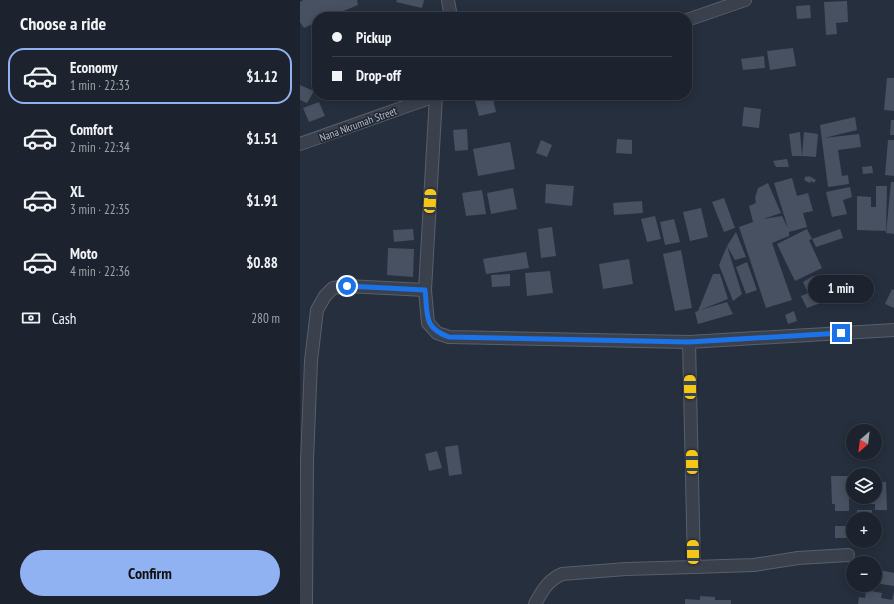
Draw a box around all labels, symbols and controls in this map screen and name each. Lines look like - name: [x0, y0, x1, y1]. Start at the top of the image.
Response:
- text: Choose a ride: [20, 12, 106, 35]
- text: Pickup: [356, 28, 391, 47]
- icon: car: [22, 58, 58, 94]
- text: Economy: [70, 58, 118, 77]
- text: Drop-off: [356, 66, 401, 85]
- text: $1.12: [246, 67, 278, 86]
- text: 1 min · 22:33: [70, 77, 130, 94]
- street label: Nana Nkrumah Street: [317, 104, 399, 144]
- icon: car: [22, 120, 58, 156]
- text: Comfort: [70, 120, 113, 139]
- text: $1.51: [246, 129, 278, 148]
- text: 2 min · 22:34: [70, 139, 130, 156]
- icon: car: [22, 182, 58, 218]
- text: XL: [70, 182, 84, 201]
- car: [423, 189, 437, 213]
- text: $1.91: [246, 191, 278, 210]
- text: 3 min · 22:35: [70, 201, 130, 218]
- icon: car: [22, 244, 58, 280]
- text: Moto: [70, 244, 98, 263]
- text: $0.88: [246, 253, 278, 272]
- text: 4 min · 22:36: [70, 263, 130, 280]
- callout: 1 min: [808, 275, 874, 303]
- route start: [338, 277, 356, 295]
- text: 1 min: [828, 280, 854, 297]
- icon: cash: [20, 307, 42, 329]
- text: Cash: [52, 309, 76, 328]
- text: 280 m: [251, 310, 280, 327]
- route end: [832, 324, 850, 342]
- car: [684, 375, 696, 399]
- north arrow: [846, 424, 882, 460]
- map controls: [846, 424, 882, 592]
- car: [686, 450, 698, 474]
- button: layers: [846, 468, 882, 504]
- button: +: [846, 512, 882, 548]
- car: [687, 540, 699, 564]
- button: Confirm: [20, 550, 280, 596]
- button: −: [846, 556, 882, 592]

